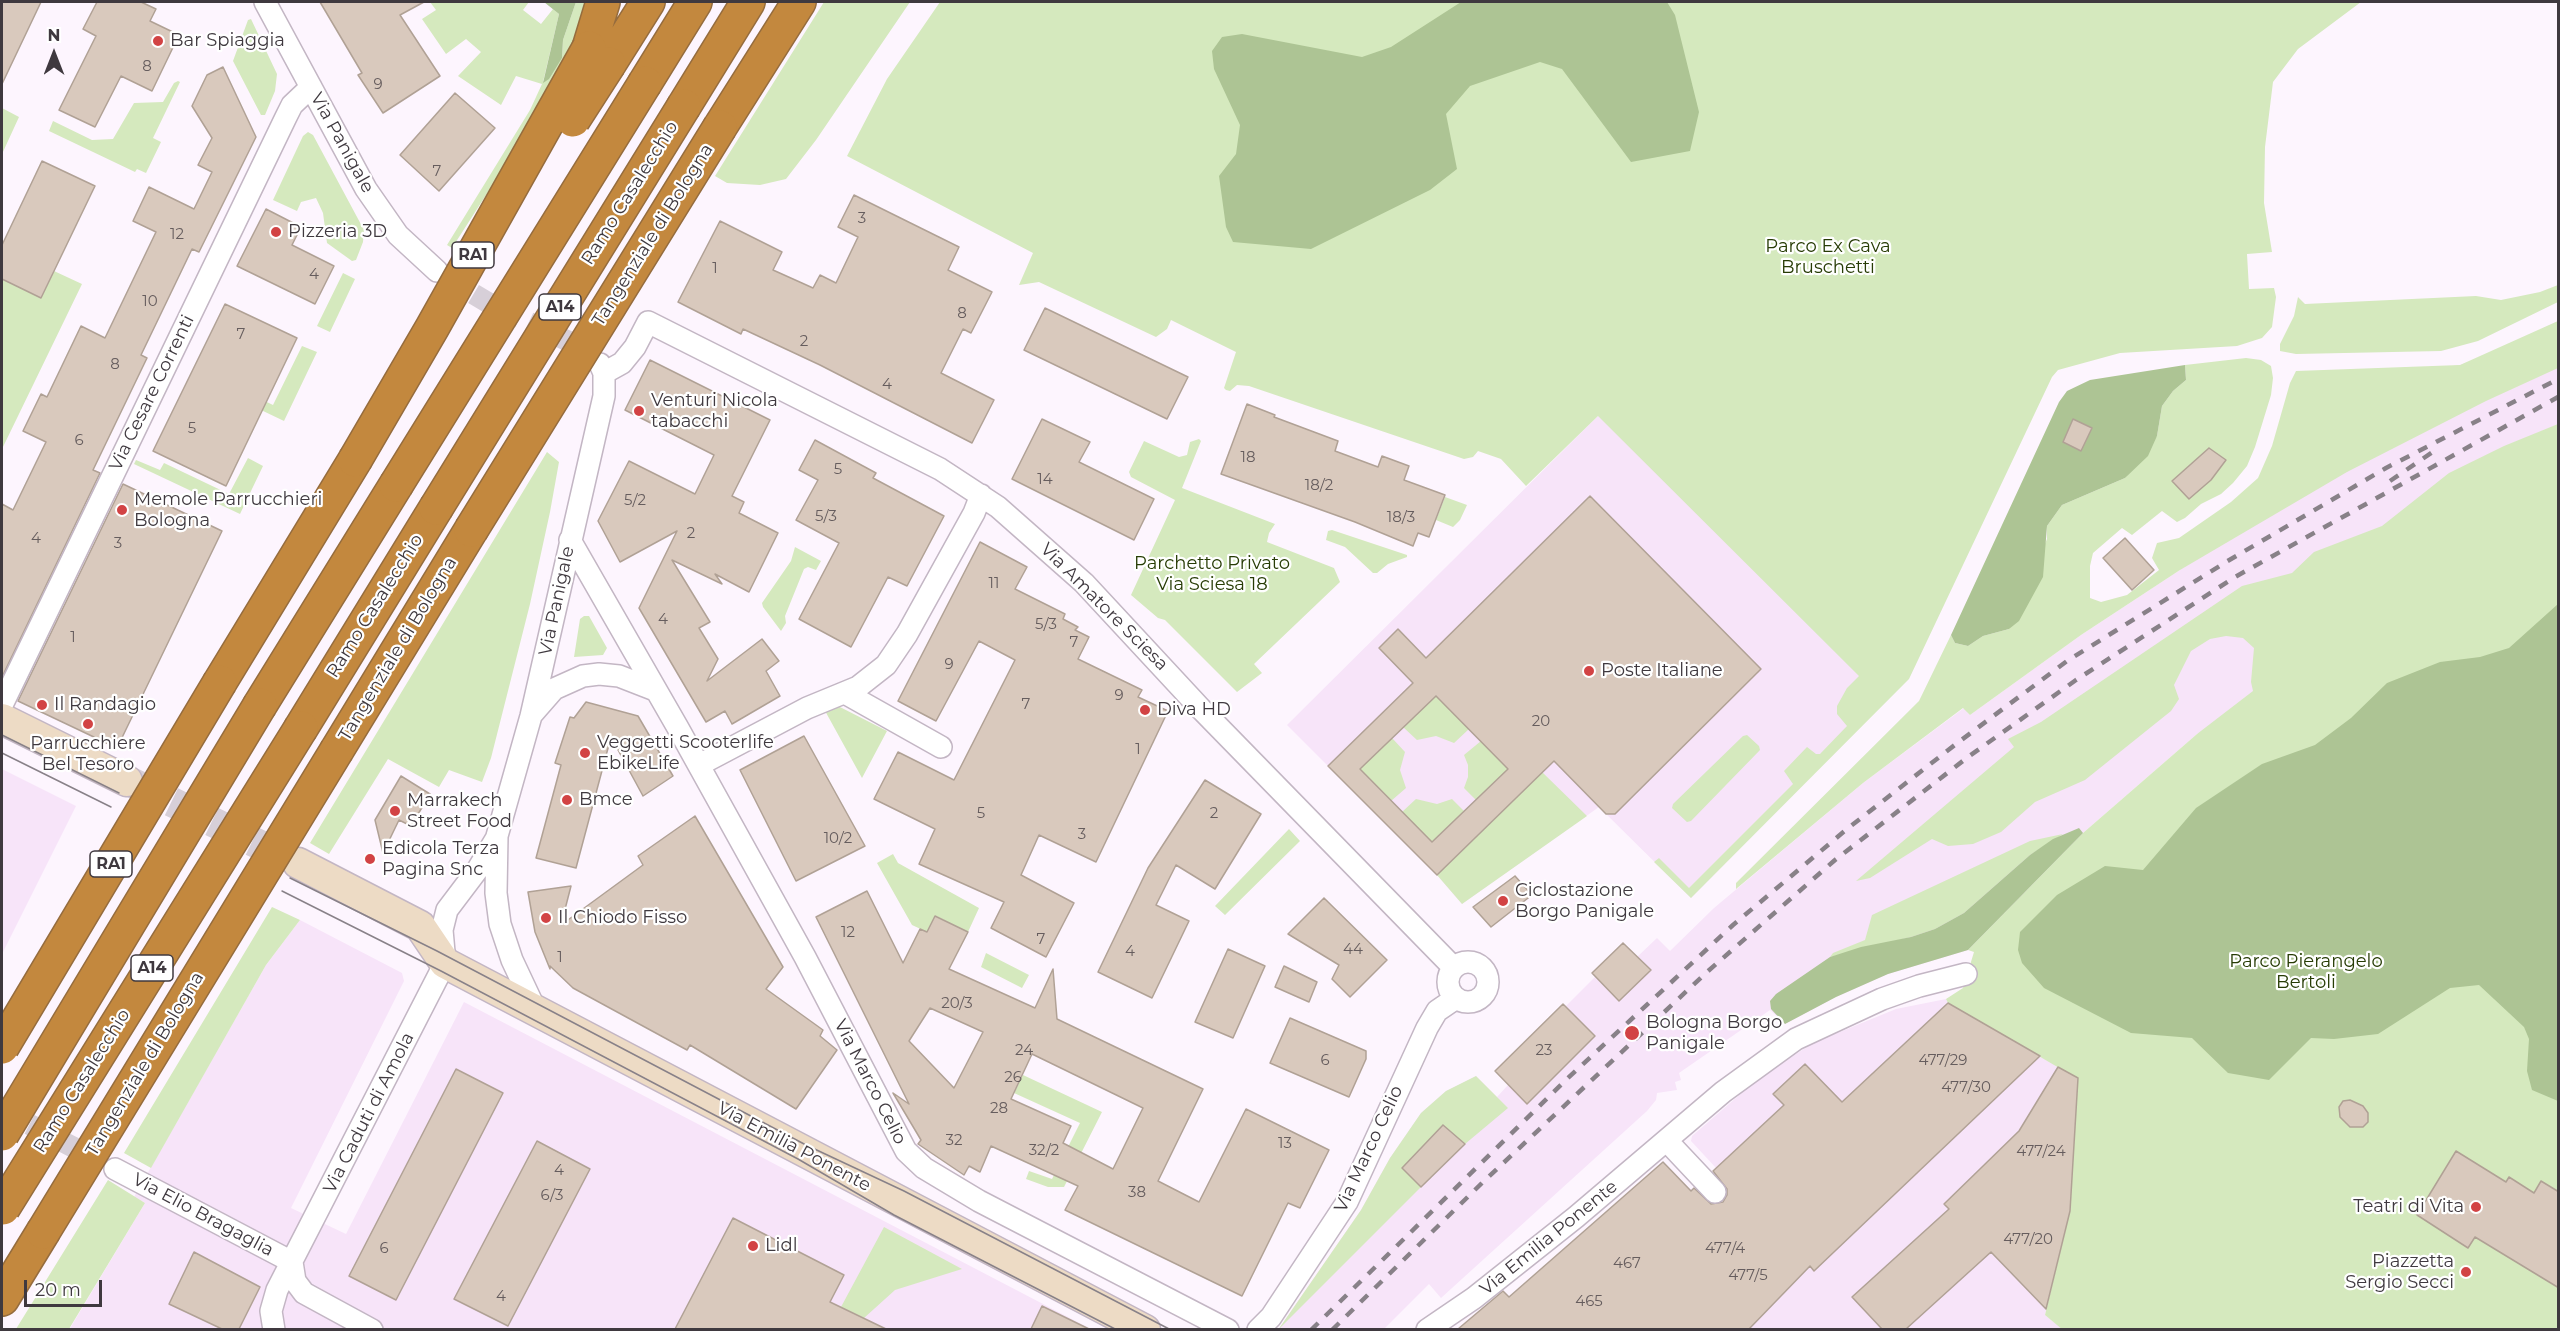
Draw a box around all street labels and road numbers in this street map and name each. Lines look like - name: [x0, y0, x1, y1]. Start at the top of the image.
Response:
- street label: Via Panigale: [306, 89, 378, 197]
- street label: Ramo Casalecchio: [577, 117, 683, 269]
- street label: Tangenziale di Bologna: [588, 140, 718, 330]
- road number: RA1: [452, 242, 494, 268]
- road number: A14: [539, 294, 581, 320]
- street label: Via Cesare Correnti: [105, 312, 199, 474]
- street label: Ramo Casalecchio: [322, 530, 428, 682]
- street label: Via Amatore Sciesa: [1036, 539, 1172, 675]
- street label: Via Panigale: [535, 544, 579, 658]
- street label: Tangenziale di Bologna: [334, 553, 462, 745]
- road number: RA1: [90, 851, 132, 877]
- road number: A14: [131, 955, 173, 981]
- street label: Tangenziale di Bologna: [81, 968, 209, 1160]
- street label: Ramo Casalecchio: [29, 1005, 135, 1157]
- street label: Via Marco Celio: [829, 1016, 911, 1148]
- street label: Via Caduti di Amola: [319, 1029, 419, 1197]
- street label: Via Marco Celio: [1330, 1082, 1408, 1216]
- street label: Via Emilia Ponente: [714, 1097, 874, 1197]
- street label: Via Elio Bragaglia: [129, 1169, 277, 1261]
- street label: Via Emilia Ponente: [1476, 1176, 1622, 1300]

